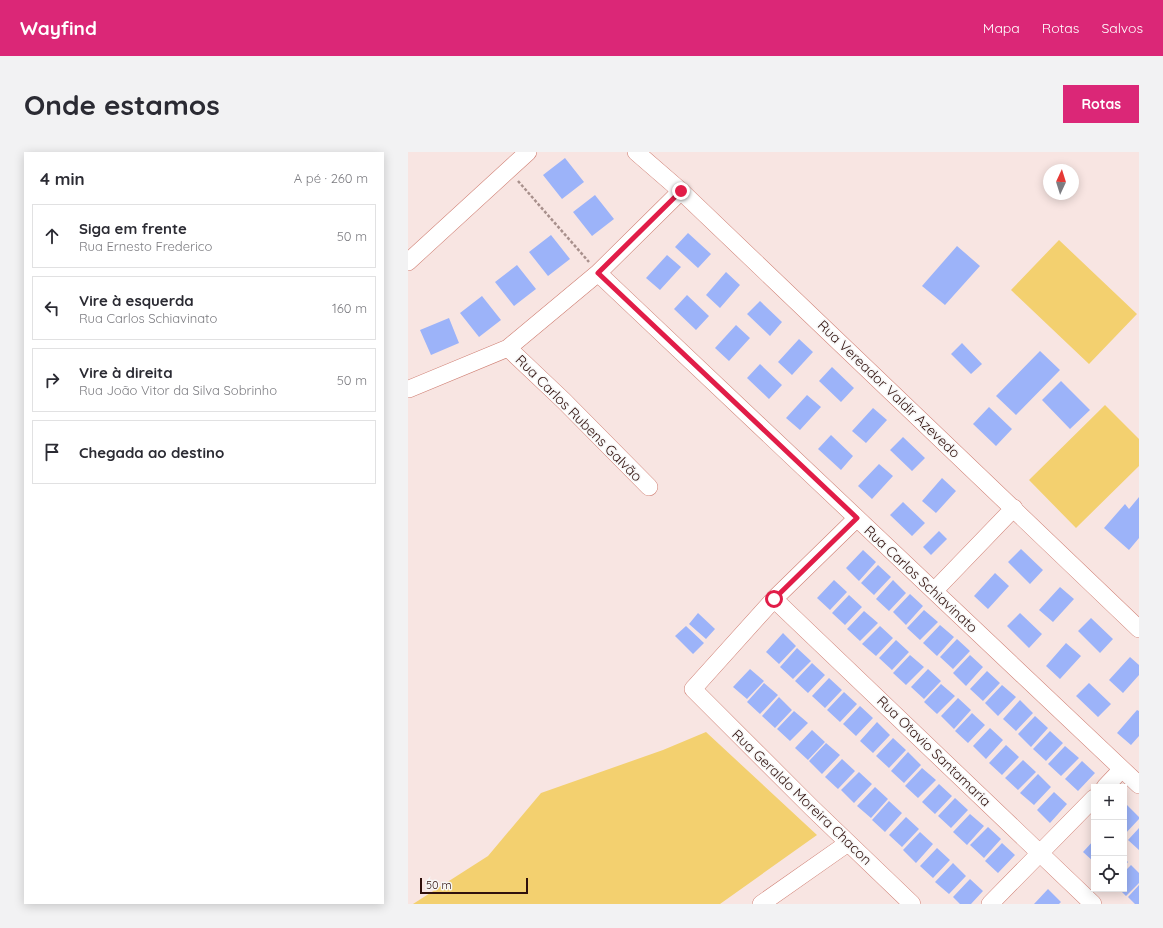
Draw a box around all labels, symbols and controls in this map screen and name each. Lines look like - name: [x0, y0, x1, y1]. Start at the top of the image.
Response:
- text: Wayfind: [20, 16, 97, 40]
- text: Mapa: [983, 19, 1020, 37]
- text: Rotas: [1042, 19, 1079, 37]
- text: Salvos: [1101, 19, 1143, 37]
- button: Rotas: [1063, 85, 1139, 123]
- text: Onde estamos: [24, 87, 220, 122]
- north arrow: [1043, 164, 1079, 200]
- text: 4 min: [40, 168, 85, 189]
- text: A pé · 260 m: [294, 170, 368, 186]
- route end: [672, 182, 690, 200]
- text: Siga em frente: [79, 219, 187, 238]
- icon: ahead: [41, 225, 63, 247]
- text: 50 m: [337, 228, 367, 244]
- text: Rua Ernesto Frederico: [79, 238, 212, 254]
- text: Vire à esquerda: [79, 291, 194, 310]
- icon: left: [41, 297, 63, 319]
- text: 160 m: [332, 300, 367, 316]
- text: Rua Carlos Schiavinato: [79, 310, 217, 326]
- street label: Rua Vereador Valdir Azevedo: [814, 316, 964, 462]
- street label: Rua Carlos Rubens Galvão: [512, 351, 646, 485]
- text: Vire à direita: [79, 363, 173, 382]
- icon: right: [41, 369, 63, 391]
- text: 50 m: [337, 372, 367, 388]
- text: Rua João Vitor da Silva Sobrinho: [79, 382, 277, 398]
- icon: arrive: [41, 441, 63, 463]
- text: Chegada ao destino: [79, 443, 224, 462]
- street label: Rua Carlos Schiavinato: [860, 522, 982, 636]
- route start: [765, 590, 783, 608]
- street label: Rua Otavio Santamaria: [873, 692, 995, 810]
- street label: Rua Geraldo Moreira Chacon: [728, 725, 876, 869]
- map controls: [1091, 784, 1127, 892]
- button: +: [1091, 784, 1127, 820]
- button: −: [1091, 820, 1127, 856]
- button: locate: [1091, 856, 1127, 892]
- scale bar: [420, 876, 528, 895]
- text: 50 m: [426, 878, 452, 892]

